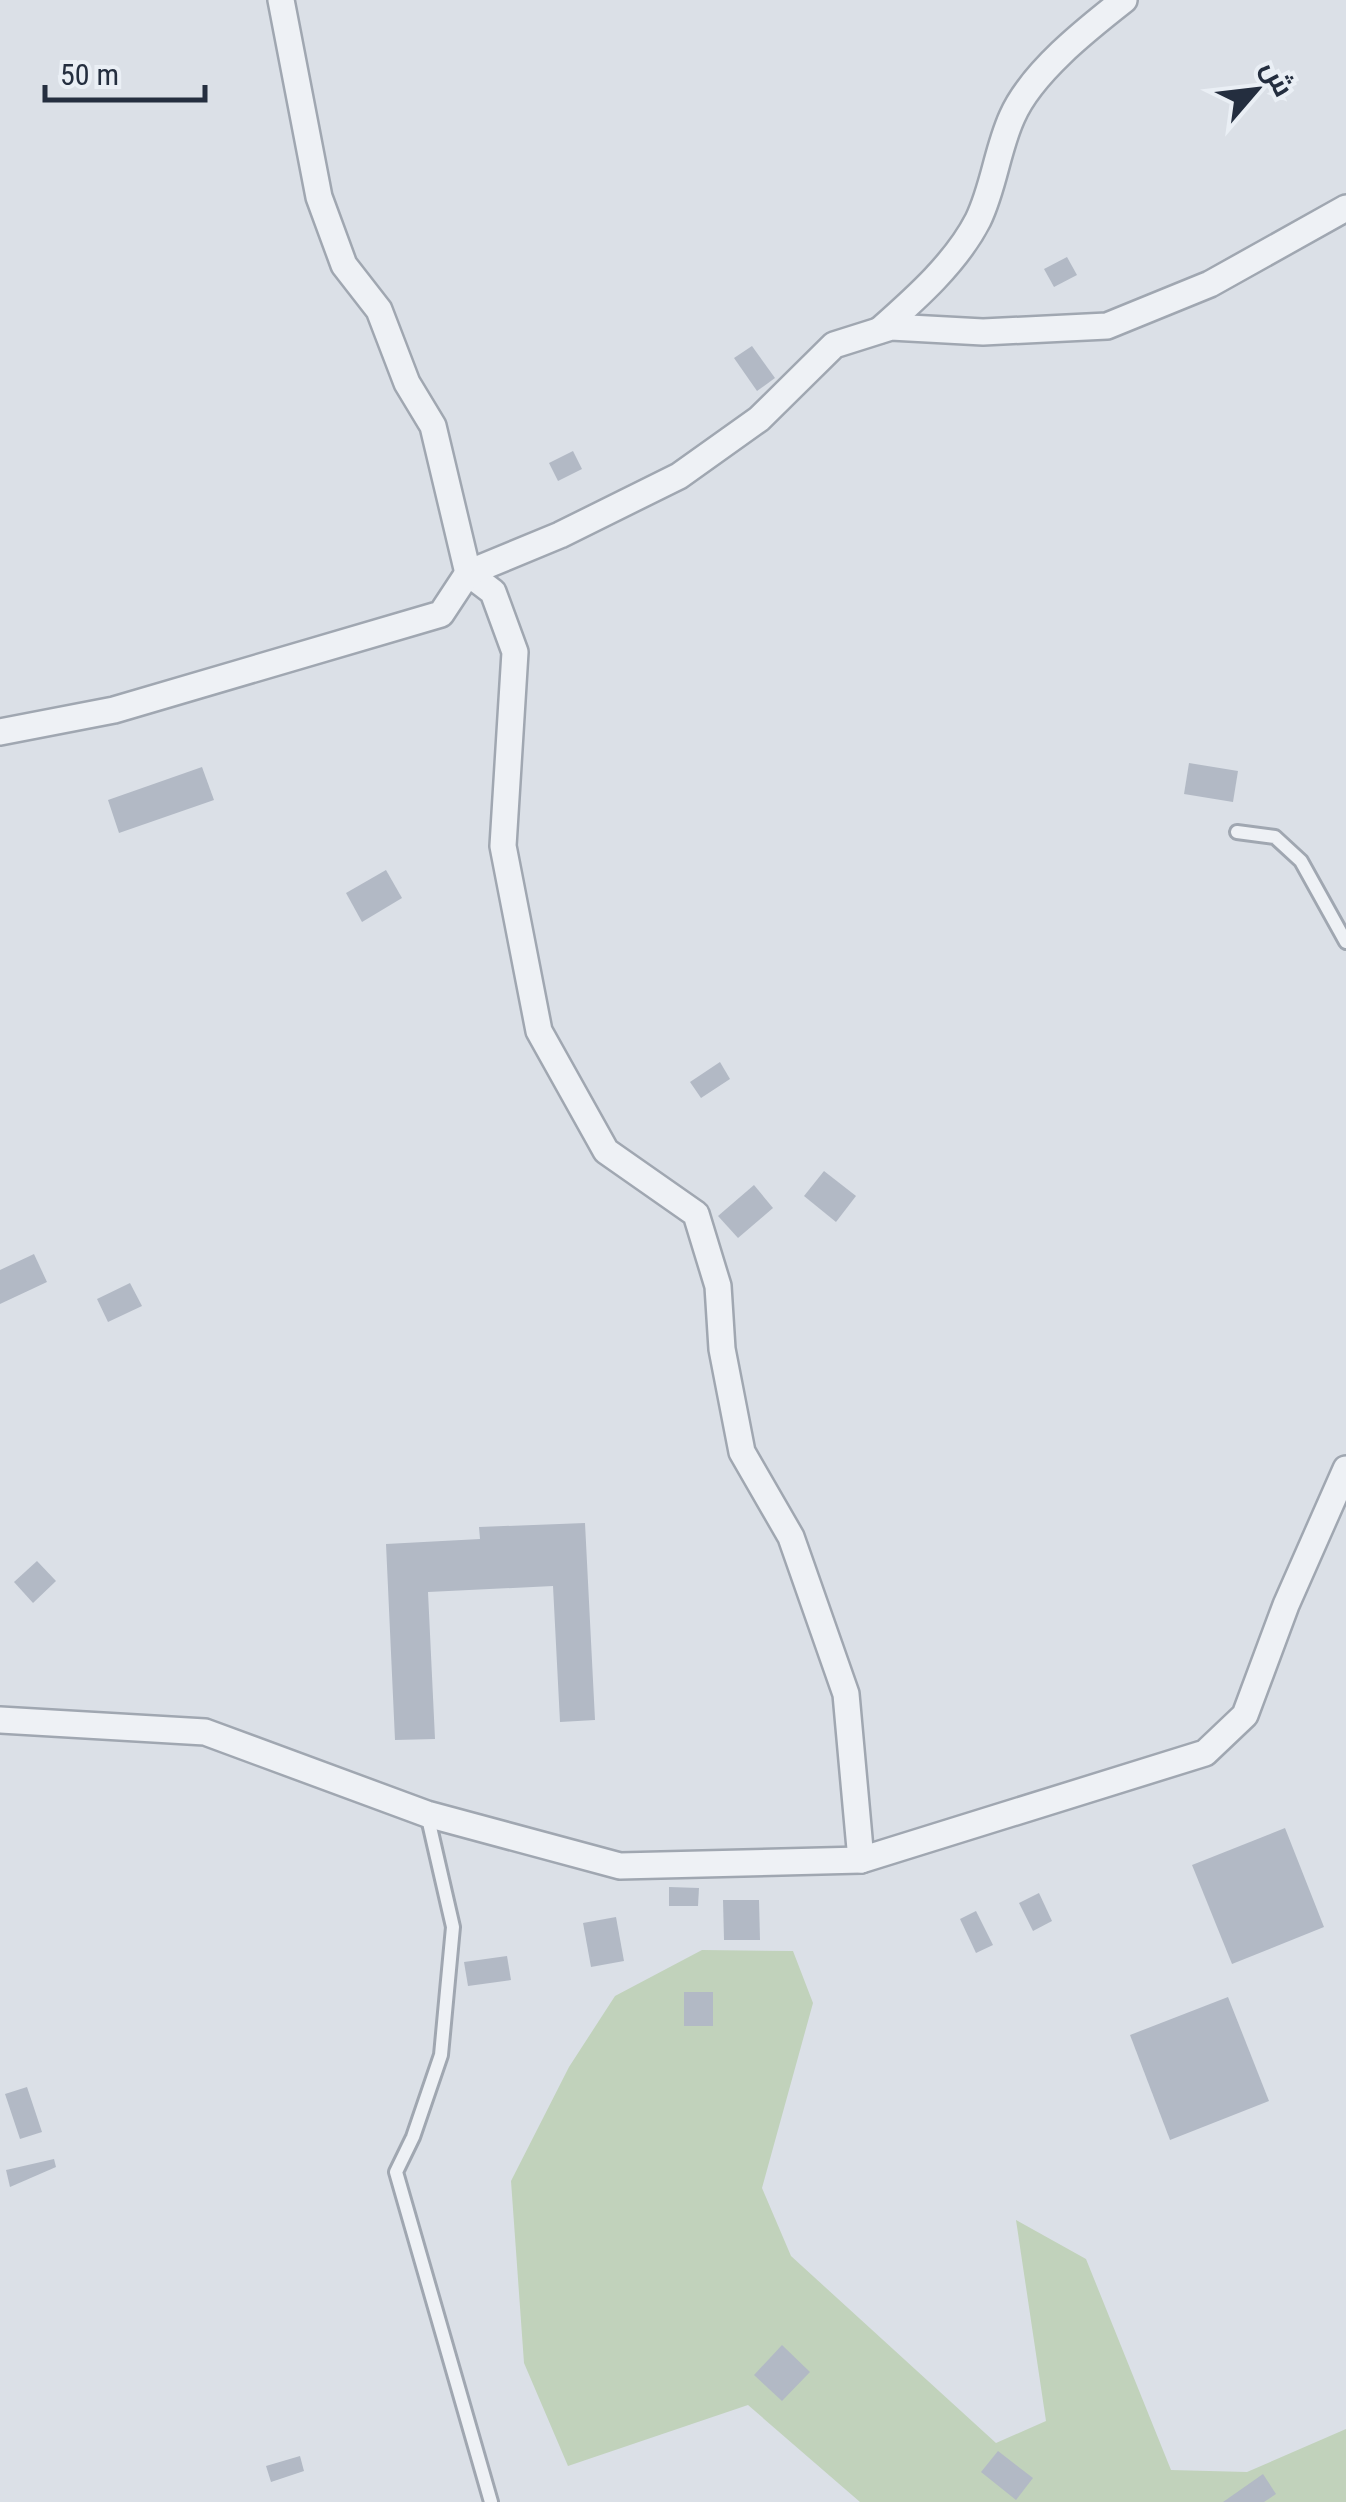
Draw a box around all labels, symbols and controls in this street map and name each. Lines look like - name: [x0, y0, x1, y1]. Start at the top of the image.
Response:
- scale bar: [45, 40, 205, 102]
- north arrow: [1206, 40, 1306, 140]
- text: ش: [1255, 55, 1301, 102]
- text: 50 m: [60, 57, 119, 92]

